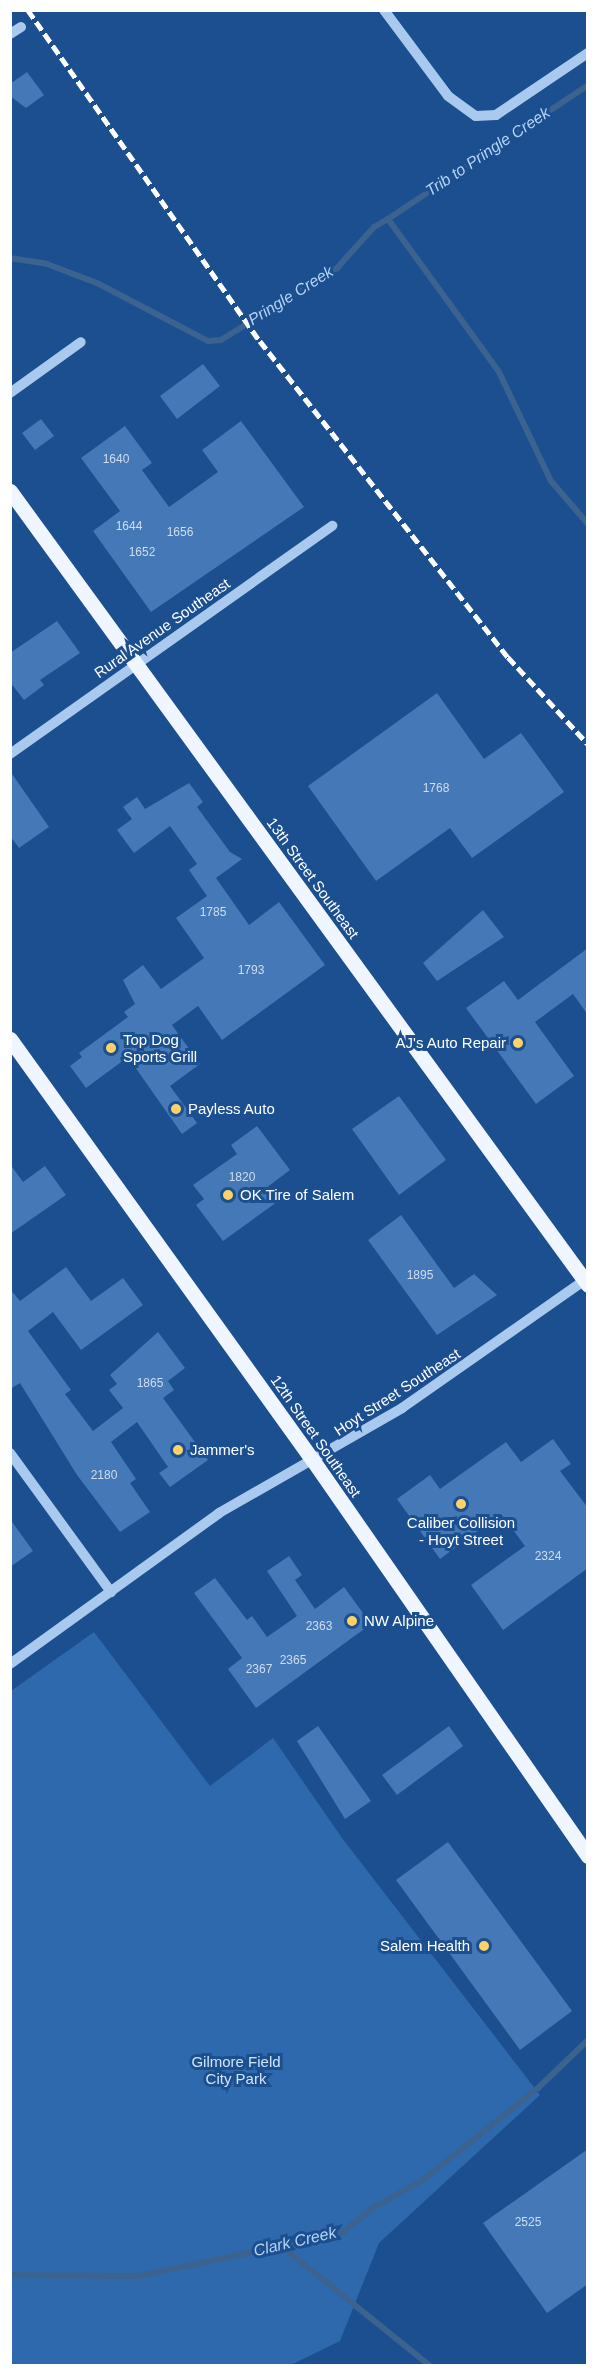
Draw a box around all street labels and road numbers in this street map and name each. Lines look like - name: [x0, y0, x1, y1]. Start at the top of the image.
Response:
- street label: Rural Avenue Southeast: [90, 574, 234, 682]
- street label: 13th Street Southeast: [263, 814, 363, 942]
- street label: Hoyt Street Southeast: [331, 1344, 463, 1440]
- street label: 12th Street Southeast: [267, 1371, 365, 1501]

